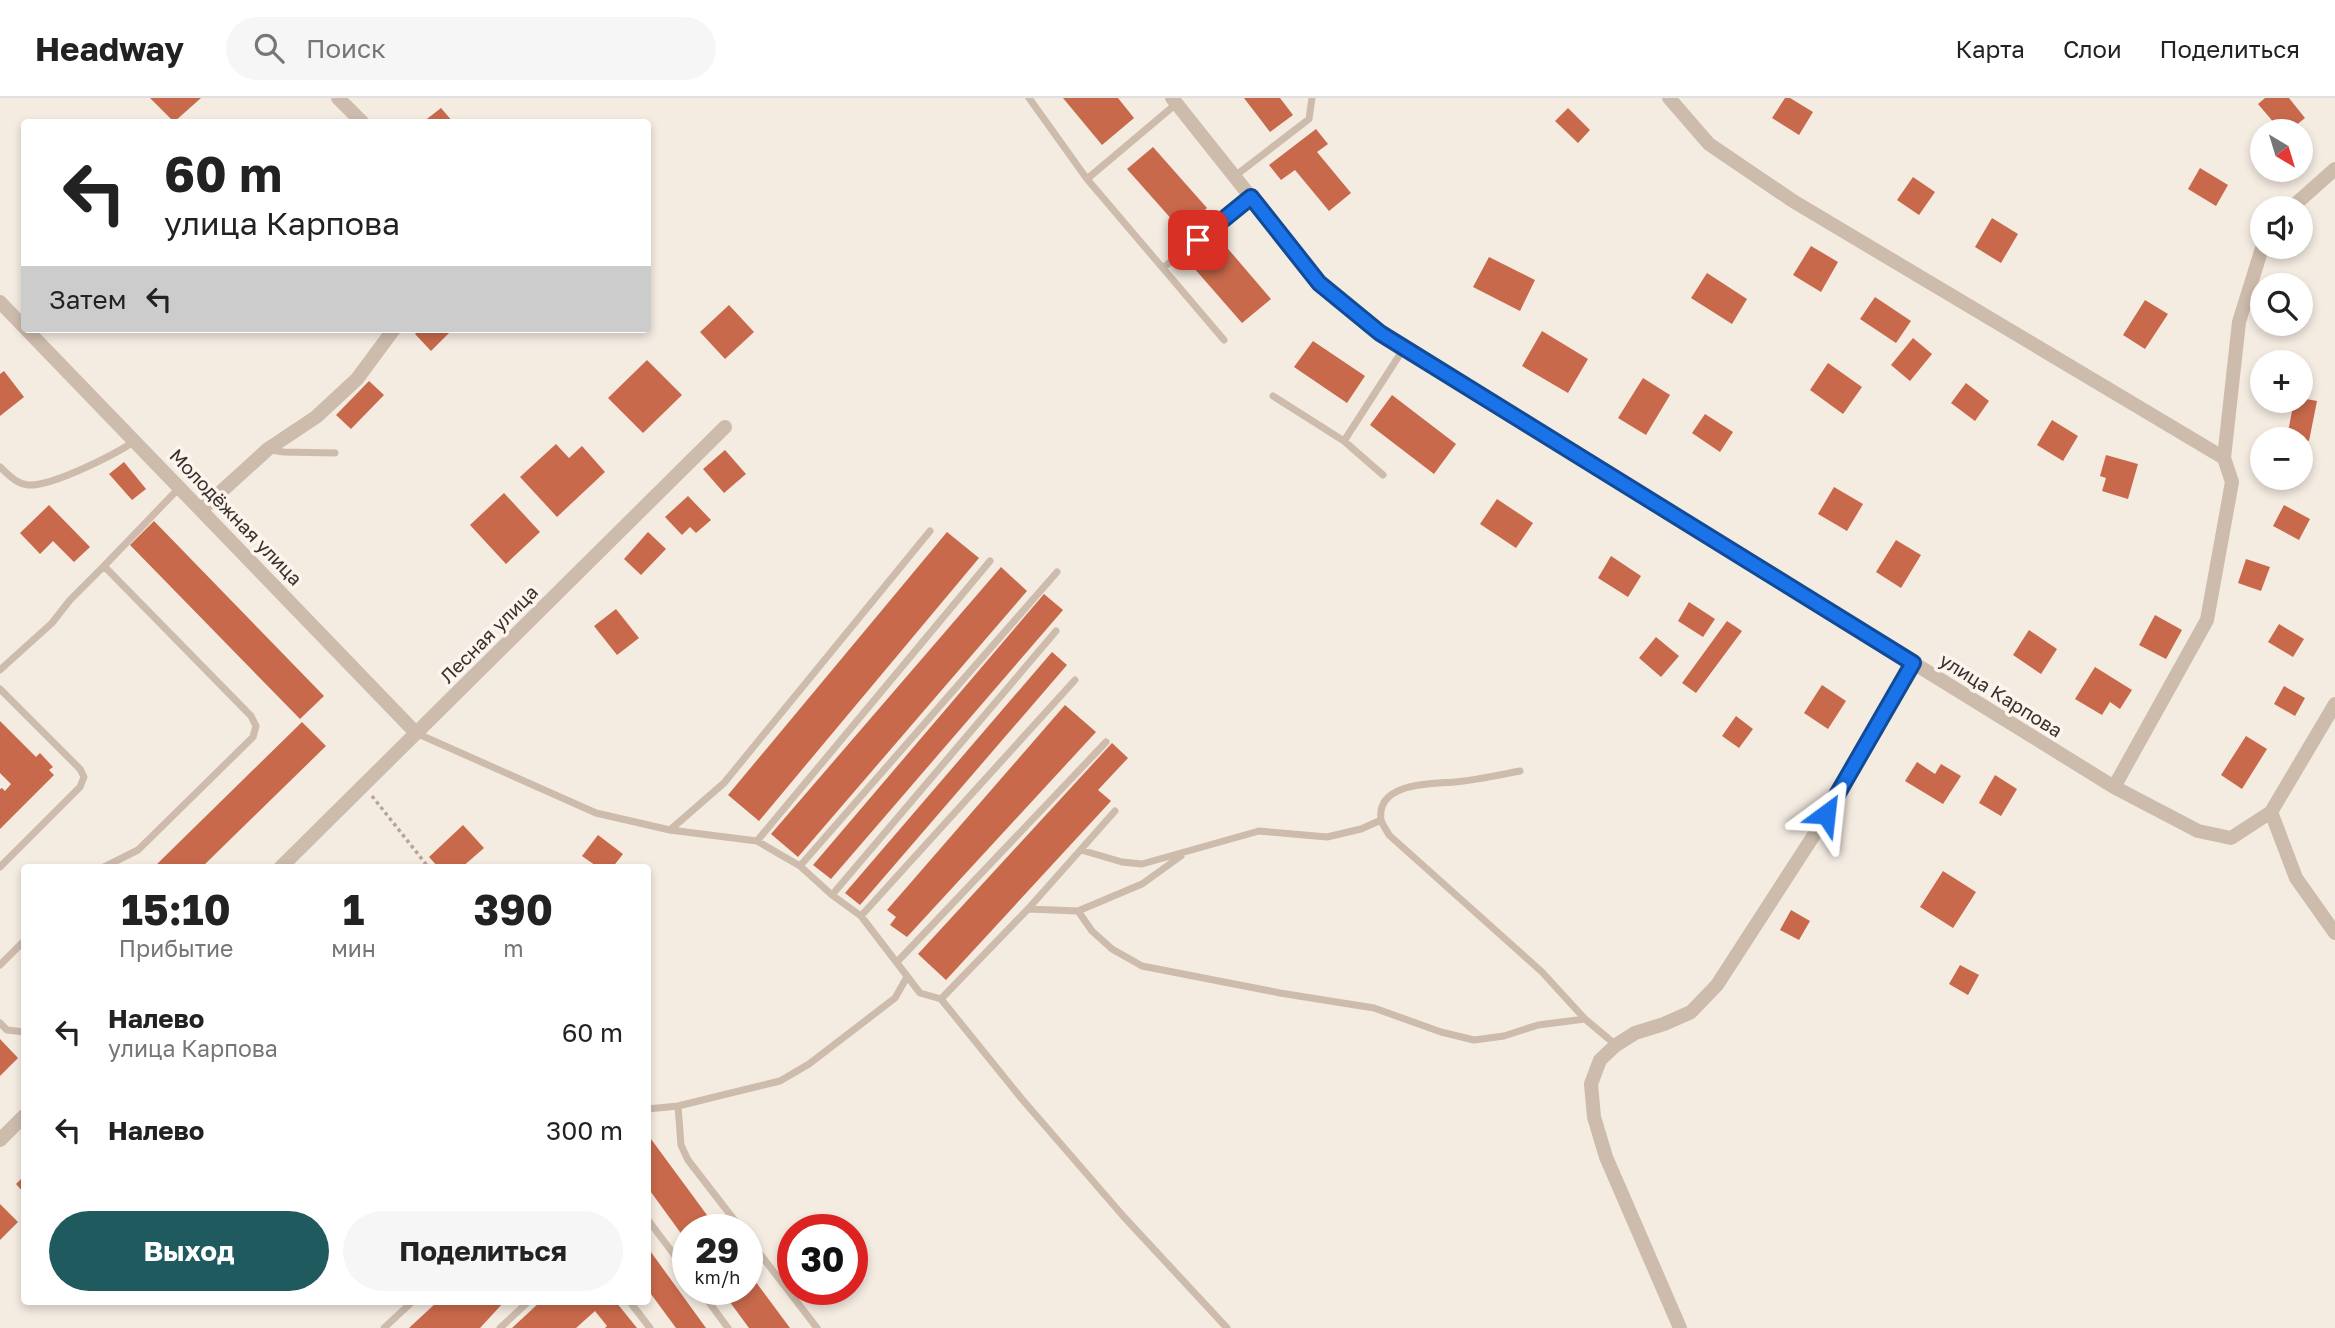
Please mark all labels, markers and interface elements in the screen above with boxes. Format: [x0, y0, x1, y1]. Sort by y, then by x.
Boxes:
search box [226, 17, 716, 80]
text: Headway [35, 29, 184, 68]
icon: search [250, 29, 288, 67]
text: Поиск [306, 33, 386, 64]
text: Карта [1955, 34, 2025, 63]
text: Слои [2063, 34, 2122, 63]
text: Поделиться [2160, 34, 2300, 63]
north arrow [2250, 119, 2314, 182]
map controls [2250, 119, 2313, 490]
text: 60 m [164, 144, 282, 203]
icon: left [49, 147, 140, 238]
button: sound [2250, 196, 2313, 259]
text: улица Карпова [164, 204, 400, 242]
pin [1168, 210, 1228, 270]
icon: arrive [1179, 221, 1217, 259]
button: search [2250, 273, 2313, 336]
icon: left [140, 280, 178, 318]
text: Затем [49, 284, 126, 315]
button: + [2250, 350, 2313, 413]
button: − [2250, 427, 2313, 490]
street label: Молодёжная улица [165, 444, 307, 590]
street label: Лесная улица [435, 580, 542, 687]
street label: улица Карпова [1936, 648, 2067, 741]
position arrow [1789, 777, 1863, 851]
text: 15:10 [121, 884, 231, 934]
text: 1 [343, 884, 364, 934]
text: 390 [474, 884, 553, 934]
text: Прибытие [119, 934, 233, 962]
text: мин [331, 934, 376, 962]
text: m [503, 934, 524, 962]
text: Налево [108, 1003, 204, 1034]
icon: left [49, 1013, 87, 1051]
text: 60 m [562, 1017, 623, 1048]
text: улица Карпова [108, 1034, 278, 1062]
icon: left [49, 1111, 87, 1149]
text: Налево [108, 1115, 204, 1146]
text: 300 m [546, 1115, 623, 1146]
button: Выход [49, 1211, 329, 1291]
button: Поделиться [343, 1211, 623, 1291]
speed limit sign: 30 [777, 1214, 868, 1305]
text: 29 [696, 1229, 739, 1271]
text: km/h [695, 1266, 740, 1288]

